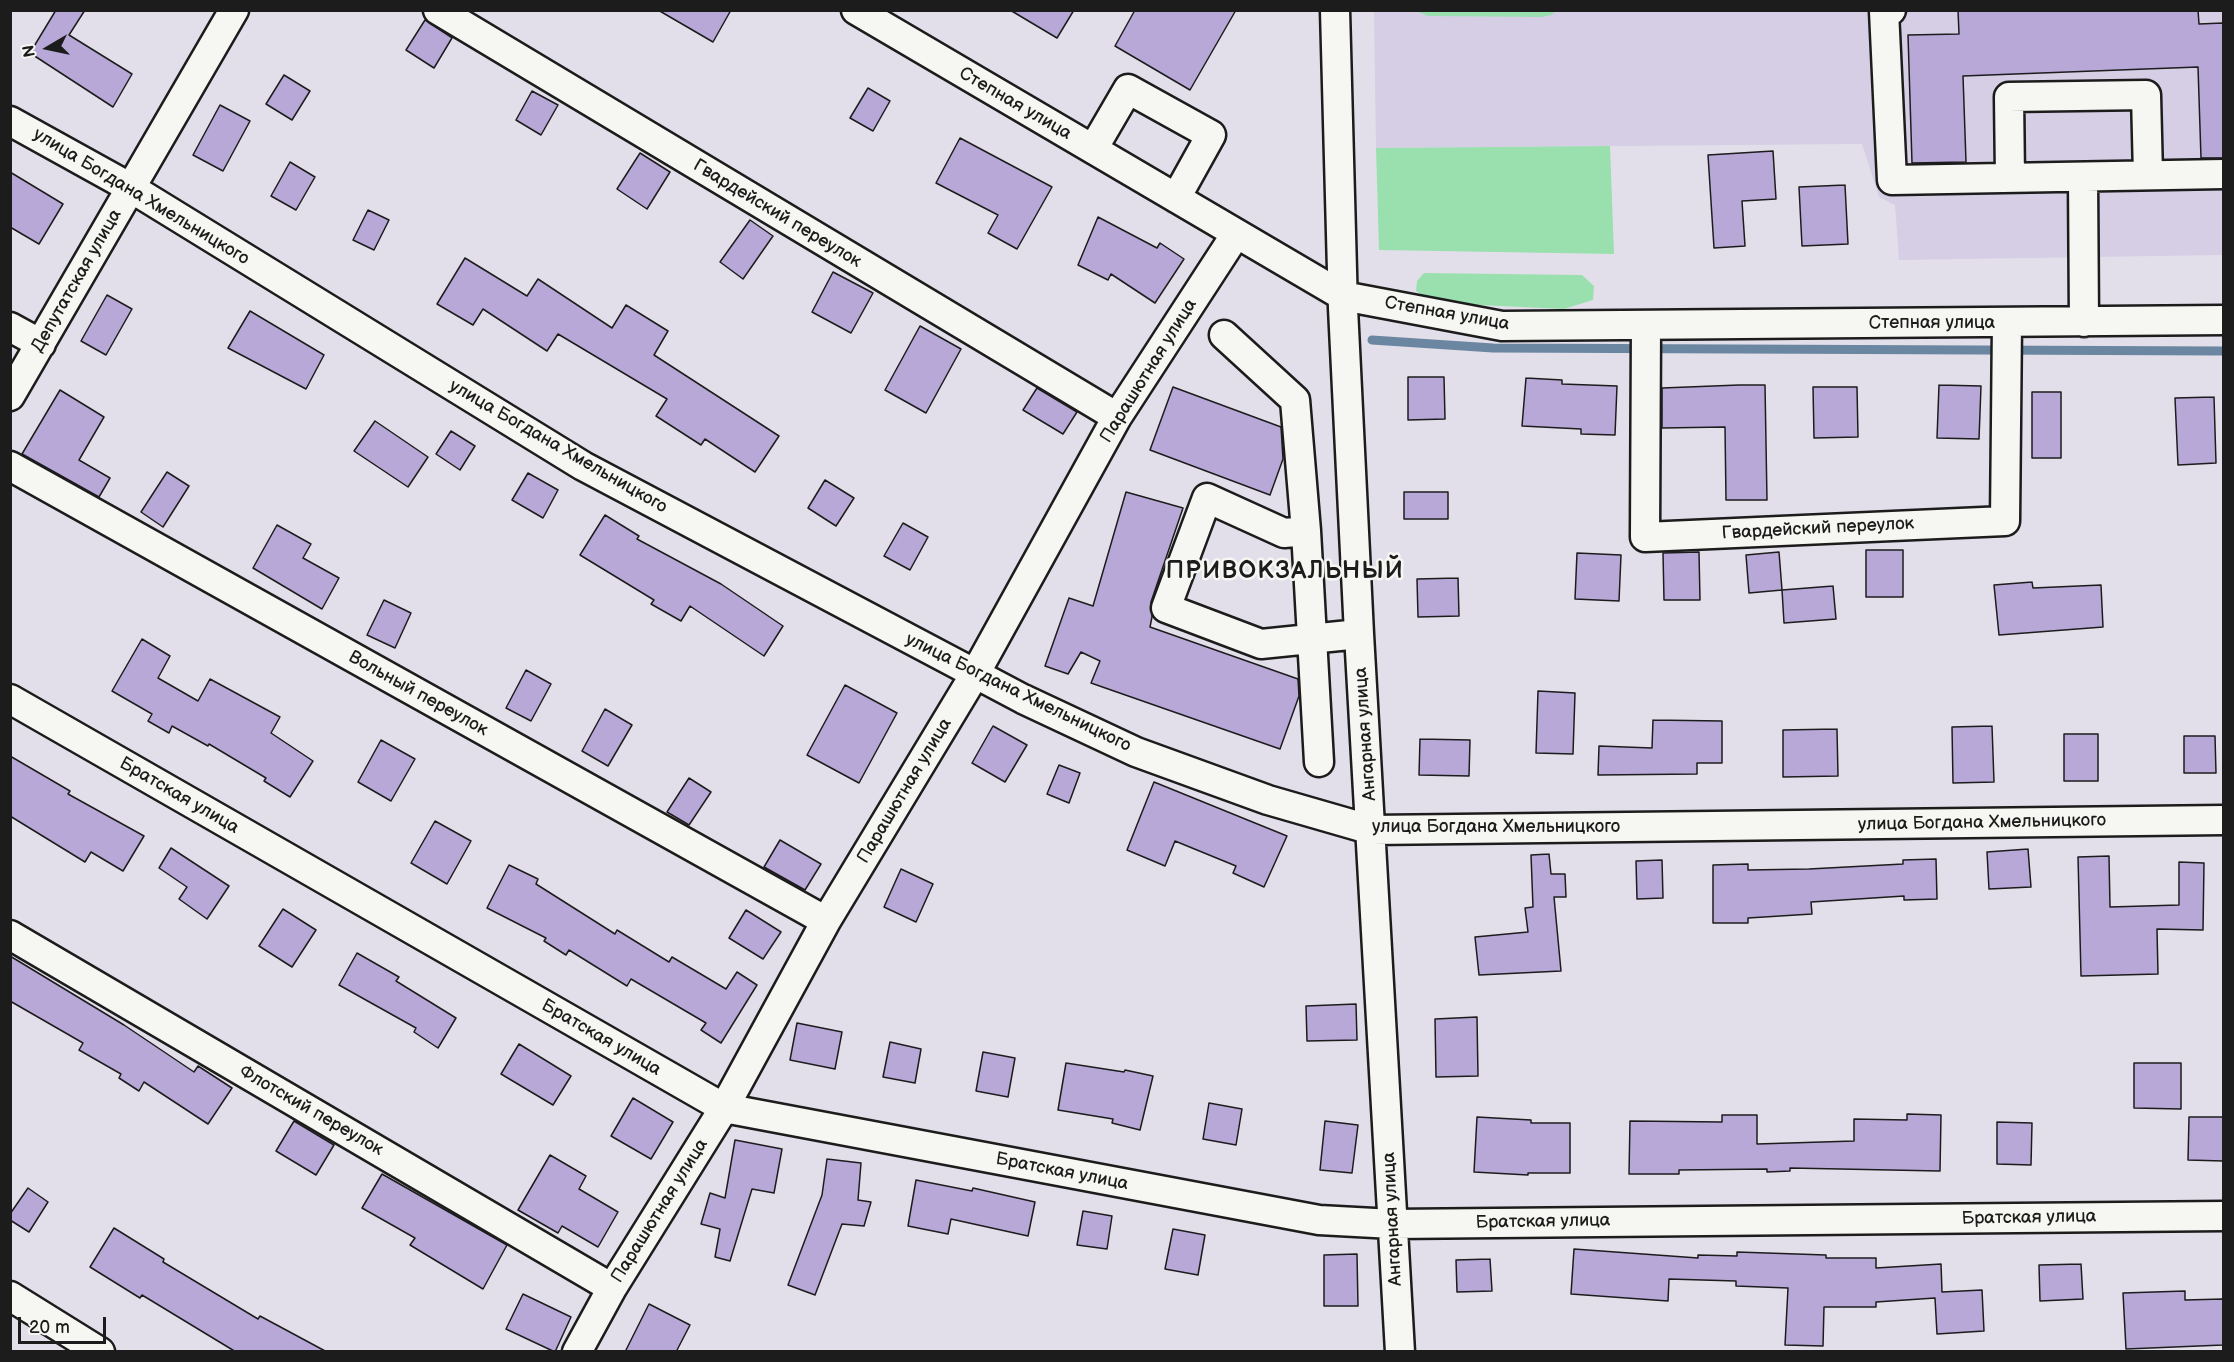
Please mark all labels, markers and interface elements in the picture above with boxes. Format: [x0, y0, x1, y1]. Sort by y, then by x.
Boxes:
north arrow [18, 18, 78, 78]
text: N [19, 43, 40, 58]
street label: Степная улица [955, 63, 1075, 145]
street label: улица Богдана Хмельницкого [29, 124, 253, 270]
street label: Гвардейский переулок [689, 155, 865, 273]
street label: Депутатская улица [27, 206, 127, 356]
street label: Степная улица [1383, 292, 1511, 336]
street label: Парашютная улица [1096, 295, 1202, 447]
street label: Степная улица [1869, 312, 1995, 334]
street label: улица Богдана Хмельницкого [445, 376, 671, 518]
street label: Гвардейский переулок [1721, 513, 1915, 545]
district label: ПРИВОКЗАЛЬНЫЙ [1166, 558, 1404, 586]
street label: улица Богдана Хмельницкого [902, 629, 1134, 757]
street label: Вольный переулок [344, 647, 492, 741]
street label: Ангарная улица [1351, 666, 1381, 802]
street label: Парашютная улица [853, 714, 957, 868]
street label: Братская улица [115, 753, 243, 839]
street label: улица Богдана Хмельницкого [1858, 810, 2106, 836]
street label: улица Богдана Хмельницкого [1372, 816, 1620, 838]
street label: Братская улица [537, 995, 665, 1081]
street label: Флотский переулок [235, 1061, 387, 1161]
street label: Парашютная улица [607, 1135, 713, 1287]
street label: Братская улица [994, 1149, 1130, 1195]
street label: Ангарная улица [1379, 1152, 1407, 1286]
street label: Братская улица [1961, 1206, 2097, 1230]
street label: Братская улица [1475, 1210, 1611, 1234]
scale bar [21, 1305, 110, 1343]
text: 20 m [29, 1317, 70, 1338]

